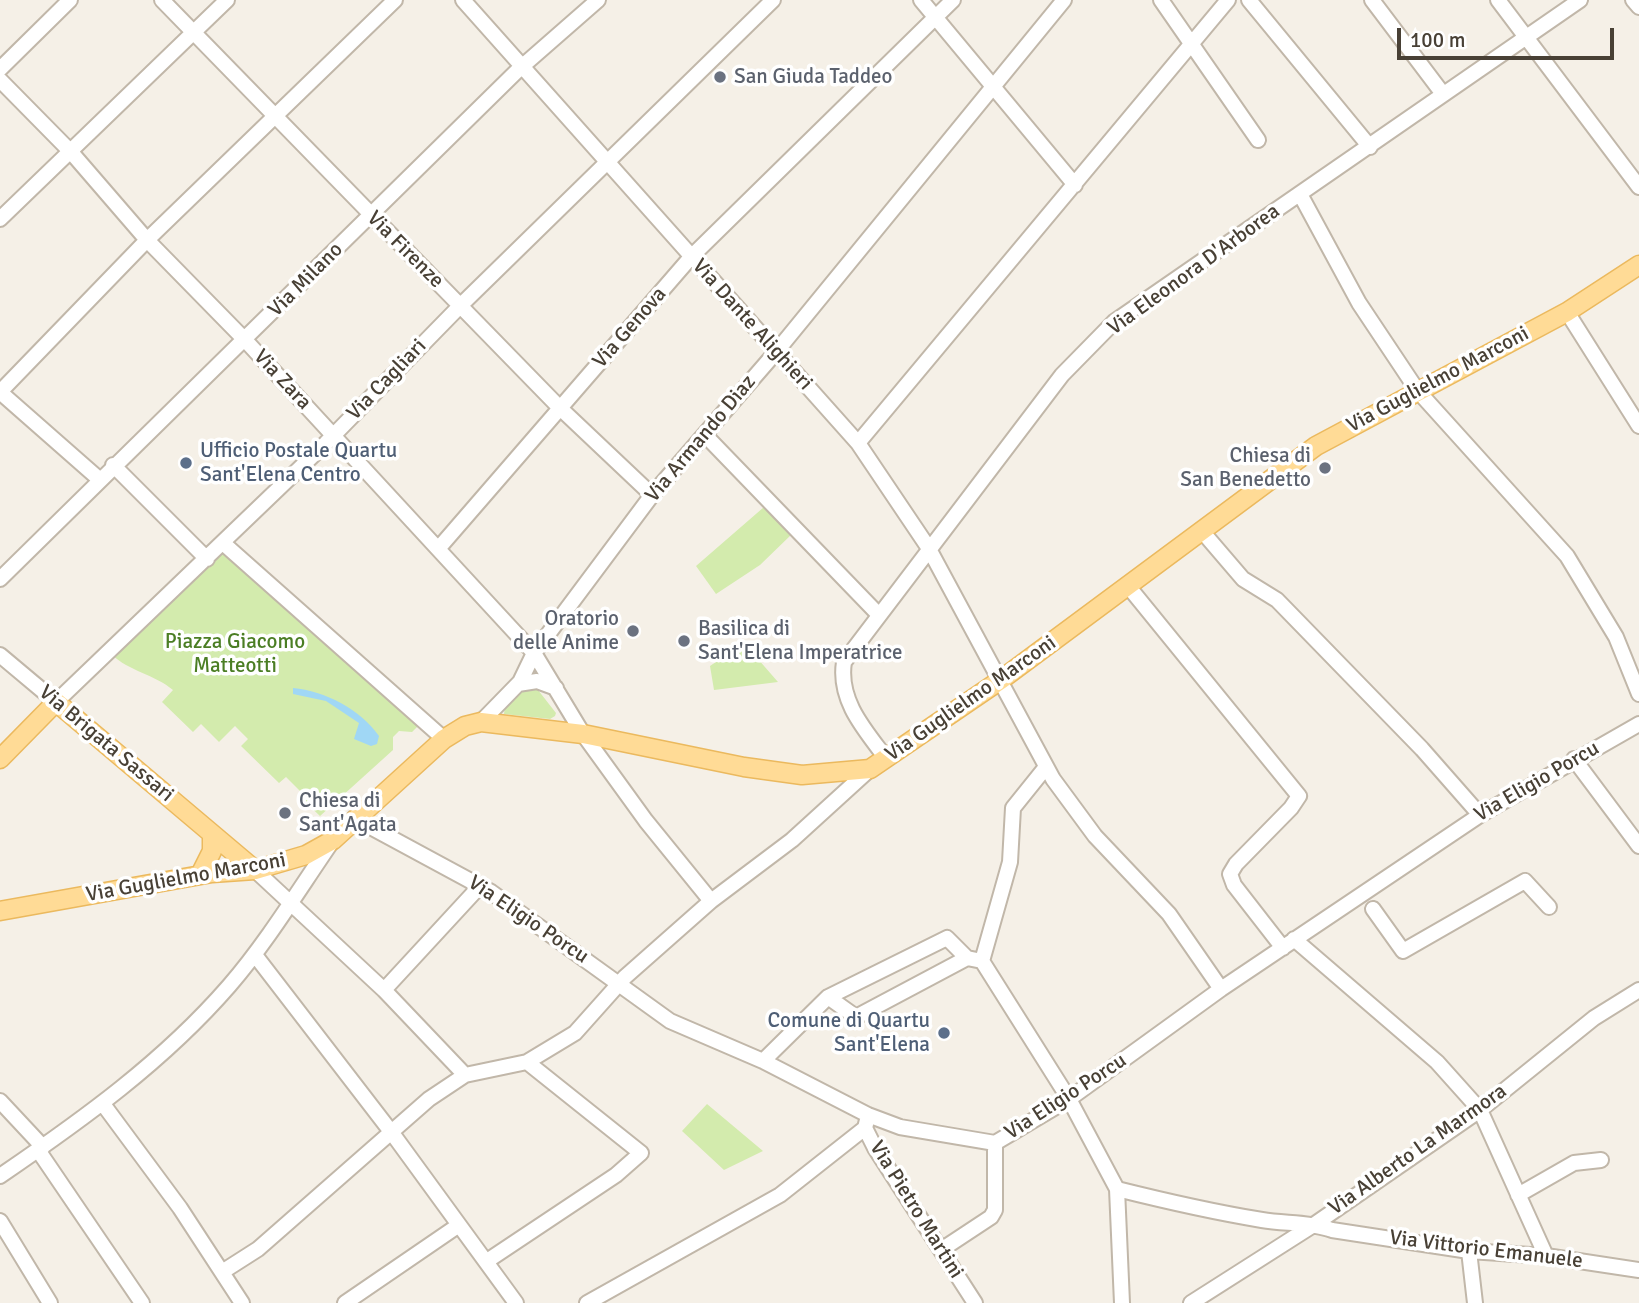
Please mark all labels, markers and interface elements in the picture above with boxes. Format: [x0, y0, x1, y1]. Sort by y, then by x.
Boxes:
scale bar [1401, 14, 1618, 58]
text: 100 m [1410, 27, 1465, 53]
place label: San Giuda Taddeo [734, 64, 893, 90]
marker: San Giuda Taddeo [712, 69, 728, 85]
street label: Via Eleonora D'Arborea [1103, 199, 1285, 341]
street label: Via Firenze [361, 206, 449, 294]
street label: Via Milano [264, 238, 348, 322]
street label: Via Dante Alighieri [687, 254, 817, 396]
street label: Via Genova [588, 282, 672, 374]
street label: Via Guglielmo Marconi [1343, 321, 1533, 439]
street label: Via Cagliari [342, 334, 432, 426]
street label: Via Zara [248, 345, 316, 415]
street label: Via Armando Diaz [640, 370, 762, 508]
place label: Ufficio Postale Quartu Sant'Elena Centro [200, 438, 397, 488]
place label: Chiesa di San Benedetto [1180, 443, 1311, 493]
marker: Ufficio Postale Quartu Sant'Elena Centro [178, 455, 194, 471]
marker: Chiesa di San Benedetto [1317, 460, 1333, 476]
place label: Oratorio delle Anime [513, 606, 619, 656]
place label: Basilica di Sant'Elena Imperatrice [698, 616, 902, 666]
marker: Oratorio delle Anime [625, 623, 641, 639]
park label: Piazza Giacomo Matteotti [165, 629, 305, 679]
street label: Via Guglielmo Marconi [881, 631, 1061, 767]
marker: Basilica di Sant'Elena Imperatrice [676, 633, 692, 649]
street label: Via Brigata Sassari [33, 680, 179, 808]
street label: Via Eligio Porcu [1470, 736, 1604, 828]
place label: Chiesa di Sant'Agata [299, 788, 397, 838]
marker: Chiesa di Sant'Agata [277, 805, 293, 821]
street label: Via Guglielmo Marconi [84, 848, 288, 908]
street label: Via Eligio Porcu [463, 870, 593, 970]
place label: Comune di Quartu Sant'Elena [768, 1008, 930, 1058]
marker: Comune di Quartu Sant'Elena [936, 1025, 952, 1041]
street label: Via Eligio Porcu [1000, 1048, 1132, 1146]
street label: Via Alberto La Marmora [1324, 1079, 1512, 1221]
street label: Via Pietro Martini [864, 1137, 968, 1283]
street label: Via Vittorio Emanuele [1388, 1226, 1584, 1274]

